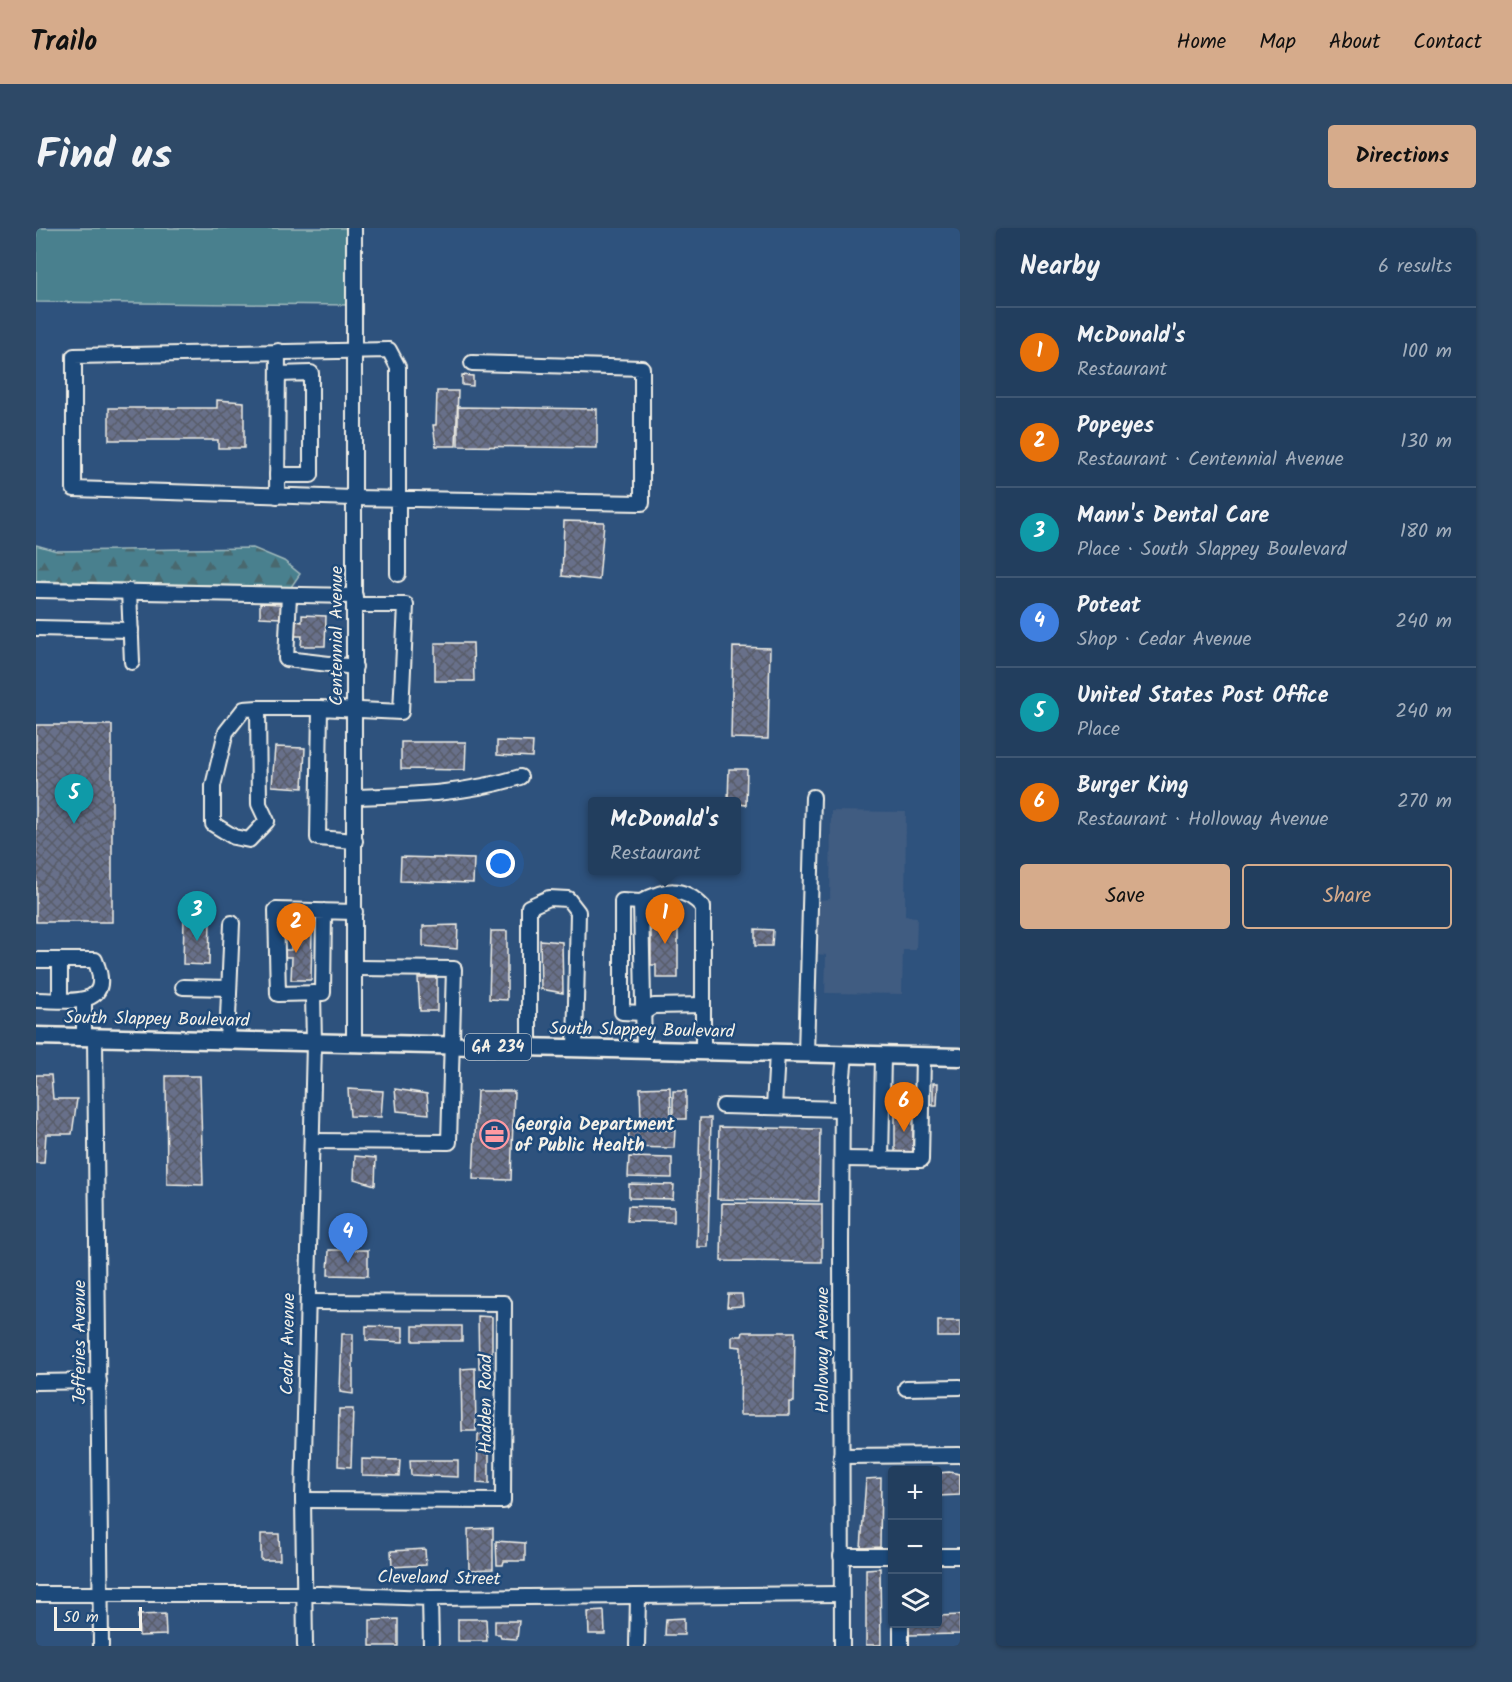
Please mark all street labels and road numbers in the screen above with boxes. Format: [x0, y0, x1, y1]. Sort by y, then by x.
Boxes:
street label: Centennial Avenue [323, 566, 352, 706]
street label: South Slappey Boulevard [64, 1004, 251, 1036]
street label: South Slappey Boulevard [549, 1015, 736, 1047]
road number: GA 234 [465, 1034, 531, 1060]
street label: Jefferies Avenue [66, 1280, 95, 1404]
street label: Holloway Avenue [809, 1287, 838, 1413]
street label: Cedar Avenue [274, 1293, 304, 1395]
street label: Hadden Road [472, 1353, 501, 1454]
street label: Cleveland Street [377, 1563, 502, 1595]

